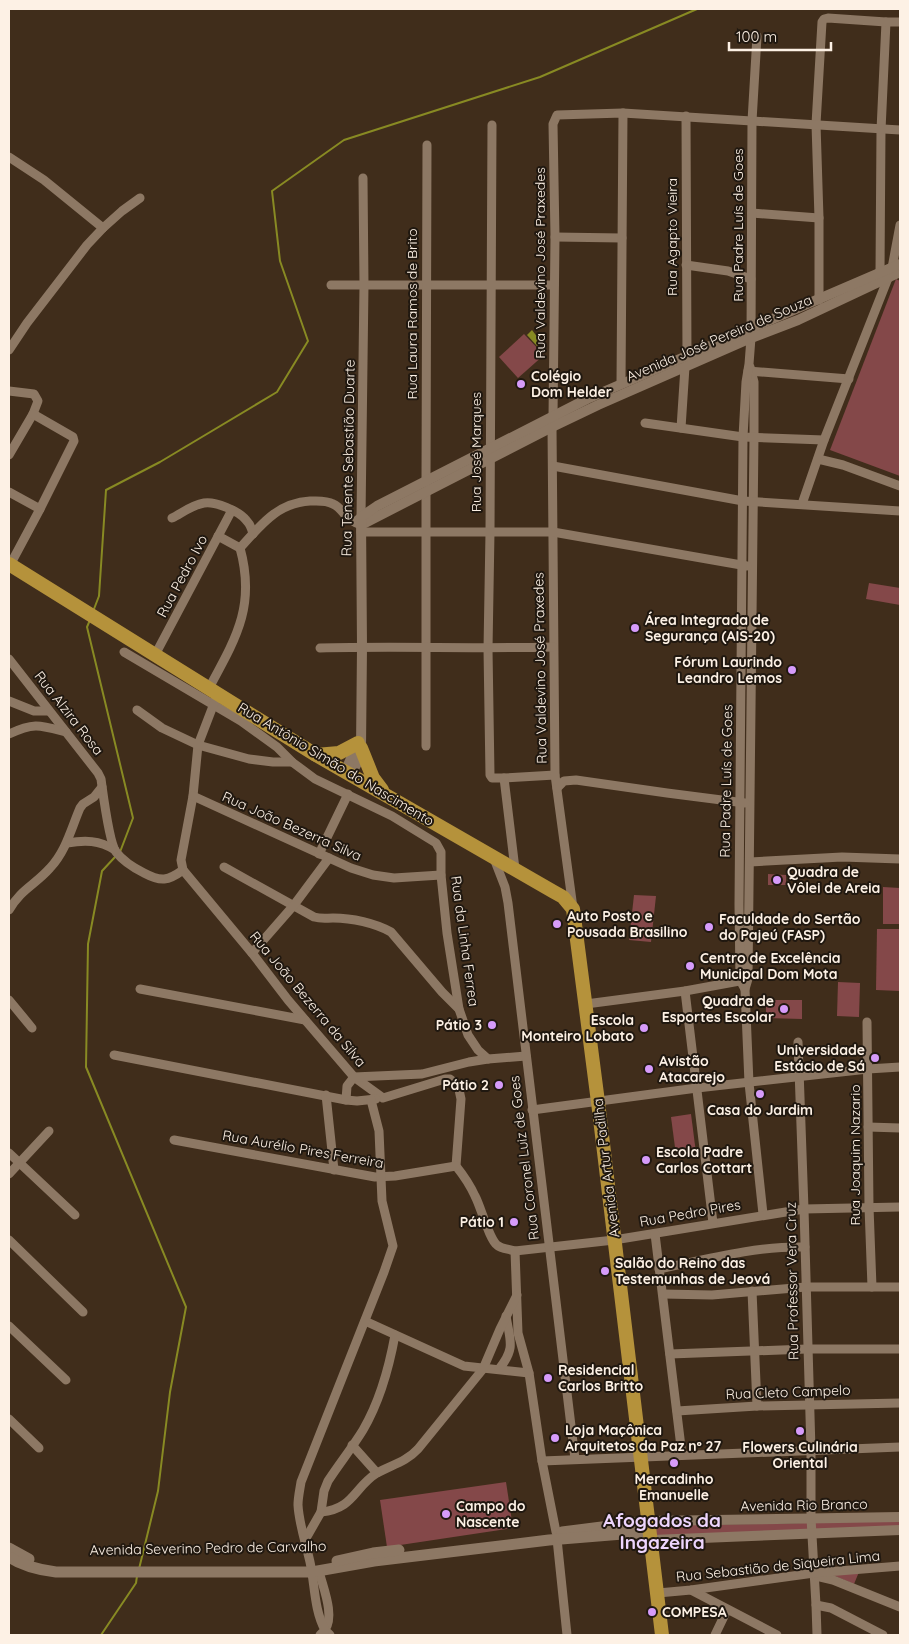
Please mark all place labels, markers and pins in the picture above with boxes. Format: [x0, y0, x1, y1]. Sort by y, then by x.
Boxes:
place label: Colégio Dom Helder [531, 367, 612, 401]
marker: Colégio Dom Helder [515, 378, 527, 390]
place label: Área Integrada de Segurança (AIS-20) [645, 611, 775, 645]
marker: Área Integrada de Segurança (AIS-20) [629, 622, 641, 634]
place label: Fórum Laurindo Leandro Lemos [674, 653, 782, 687]
marker: Fórum Laurindo Leandro Lemos [786, 664, 798, 676]
place label: Quadra de Vôlei de Areia [787, 863, 880, 897]
marker: Quadra de Vôlei de Areia [771, 874, 783, 886]
place label: Auto Posto e Pousada Brasilino [567, 907, 688, 941]
place label: Faculdade do Sertão do Pajeú (FASP) [719, 910, 861, 944]
marker: Auto Posto e Pousada Brasilino [551, 918, 563, 930]
marker: Faculdade do Sertão do Pajeú (FASP) [703, 921, 715, 933]
place label: Centro de Excelência Municipal Dom Mota [700, 949, 841, 983]
marker: Centro de Excelência Municipal Dom Mota [684, 960, 696, 972]
place label: Quadra de Esportes Escolar [662, 992, 774, 1026]
marker: Quadra de Esportes Escolar [778, 1003, 790, 1015]
place label: Escola Monteiro Lobato [521, 1011, 634, 1045]
place label: Pátio 3 [436, 1016, 482, 1034]
marker: Pátio 3 [486, 1019, 498, 1031]
marker: Escola Monteiro Lobato [638, 1022, 650, 1034]
place label: Universidade Estácio de Sá [774, 1041, 865, 1075]
place label: Avistão Atacarejo [659, 1052, 725, 1086]
marker: Universidade Estácio de Sá [869, 1052, 881, 1064]
marker: Avistão Atacarejo [643, 1063, 655, 1075]
place label: Pátio 2 [442, 1076, 489, 1094]
marker: Pátio 2 [493, 1079, 505, 1091]
marker: Casa do Jardim [754, 1088, 766, 1100]
place label: Casa do Jardim [707, 1101, 813, 1119]
place label: Escola Padre Carlos Cottart [656, 1143, 753, 1177]
marker: Escola Padre Carlos Cottart [640, 1154, 652, 1166]
place label: Pátio 1 [460, 1213, 504, 1231]
marker: Pátio 1 [508, 1216, 520, 1228]
place label: Salão do Reino das Testemunhas de Jeová [615, 1254, 770, 1288]
marker: Salão do Reino das Testemunhas de Jeová [599, 1265, 611, 1277]
place label: Residencial Carlos Britto [558, 1361, 644, 1395]
marker: Residencial Carlos Britto [542, 1372, 554, 1384]
place label: Loja Maçônica Arquitetos da Paz nº 27 [565, 1421, 721, 1455]
marker: Flowers Culinária Oriental [794, 1425, 806, 1437]
marker: Loja Maçônica Arquitetos da Paz nº 27 [549, 1432, 561, 1444]
place label: Flowers Culinária Oriental [742, 1438, 858, 1472]
marker: Mercadinho Emanuelle [668, 1457, 680, 1469]
place label: Mercadinho Emanuelle [635, 1470, 714, 1504]
place label: Campo do Nascente [456, 1497, 526, 1531]
marker: Campo do Nascente [440, 1508, 452, 1520]
place label: COMPESA [662, 1603, 727, 1621]
marker: COMPESA [646, 1606, 658, 1618]

